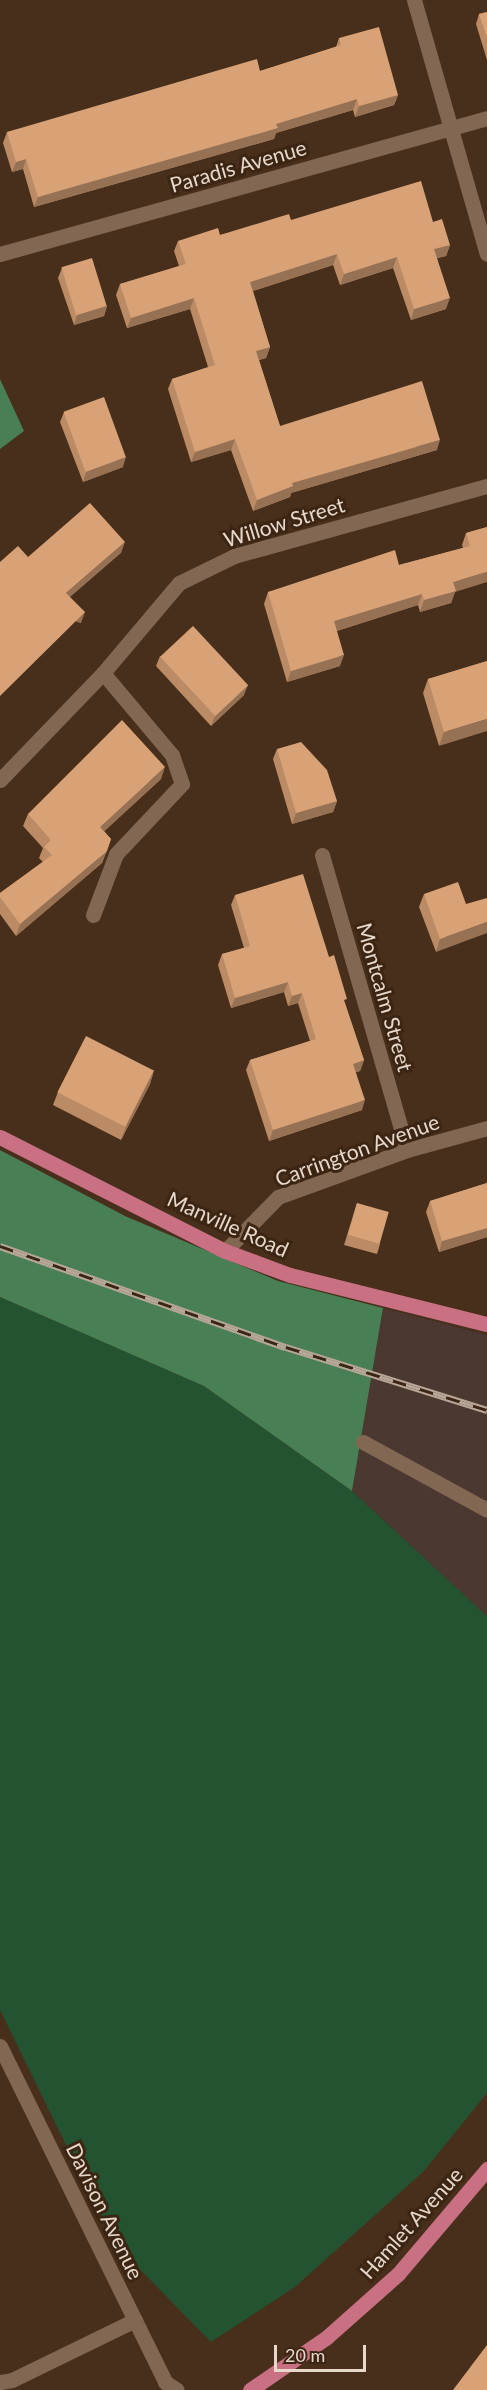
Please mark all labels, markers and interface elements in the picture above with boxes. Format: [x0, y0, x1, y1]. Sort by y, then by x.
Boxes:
street label: Paradis Avenue [167, 134, 309, 198]
street label: Willow Street [220, 492, 348, 552]
street label: Montcalm Street [352, 920, 418, 1074]
street label: Carrington Avenue [271, 1109, 443, 1191]
street label: Manville Road [164, 1186, 292, 1262]
street label: Davison Avenue [61, 2138, 149, 2284]
street label: Hamlet Avenue [354, 2162, 468, 2284]
scale bar [277, 2333, 368, 2371]
text: 20 m [285, 2344, 325, 2366]

